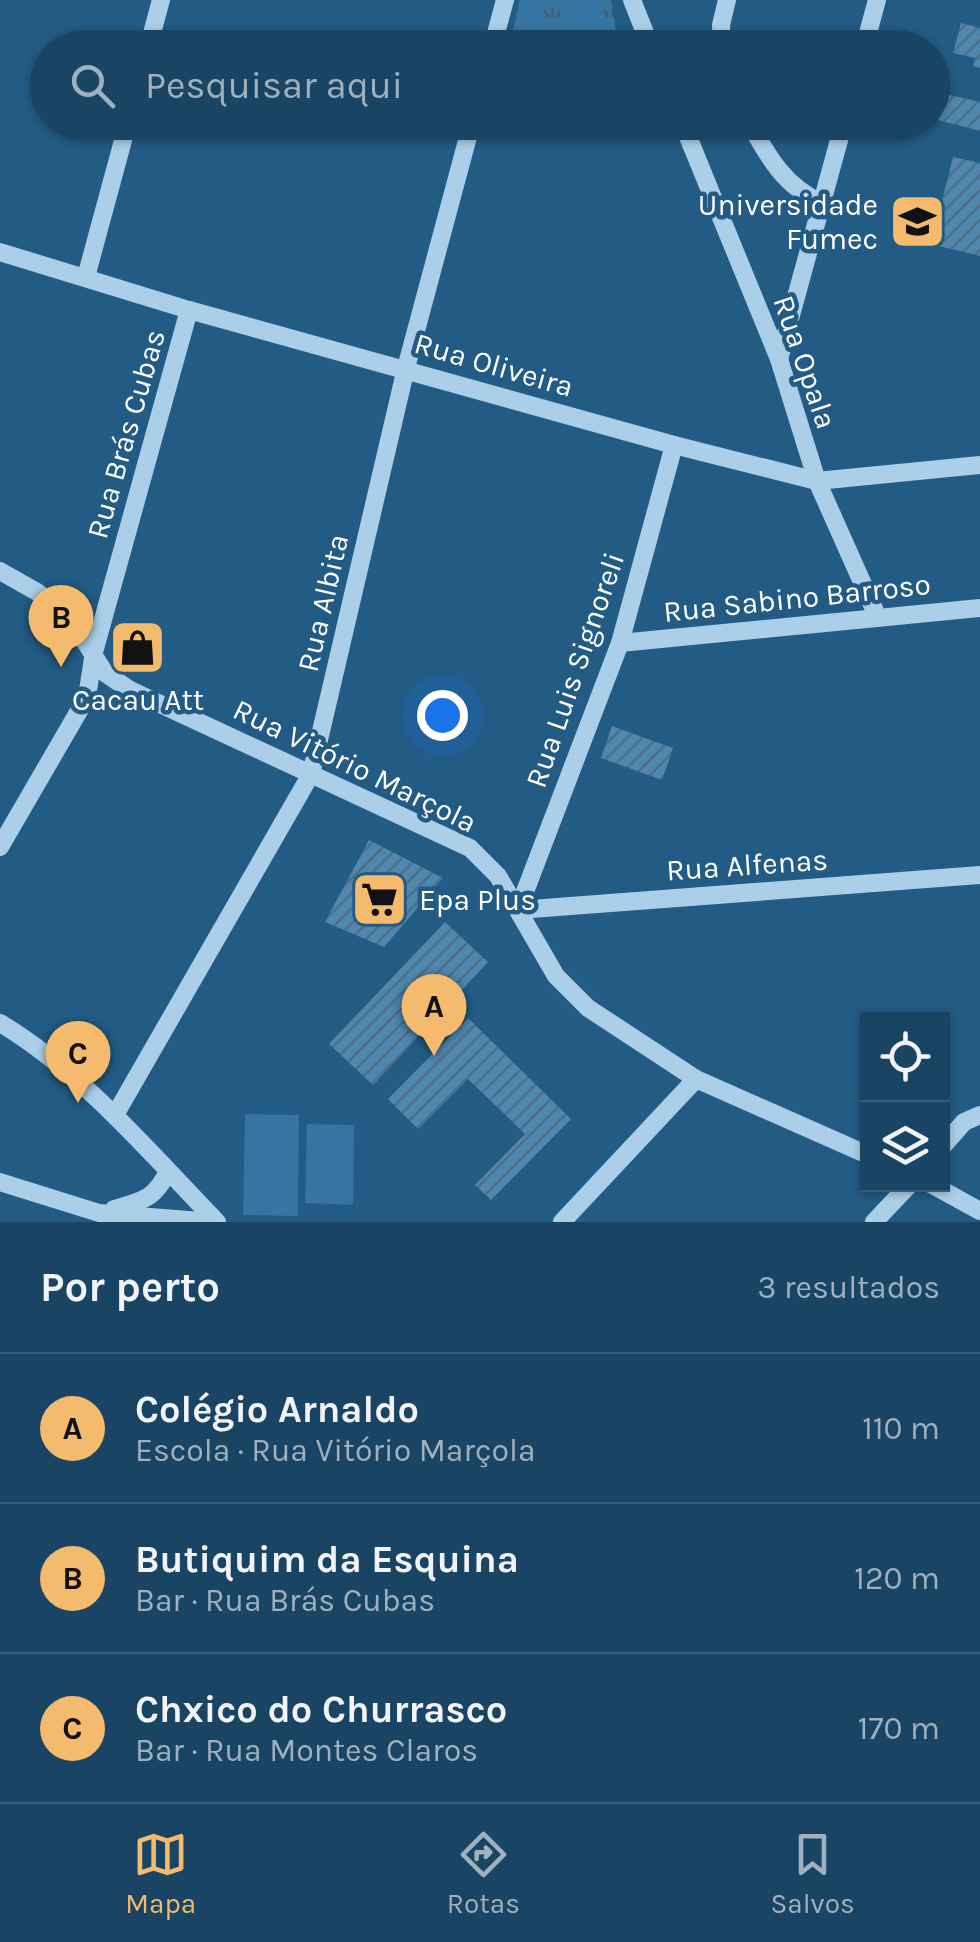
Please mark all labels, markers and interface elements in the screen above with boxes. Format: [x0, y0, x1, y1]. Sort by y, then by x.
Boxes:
search box [30, 30, 950, 140]
icon: search [65, 58, 120, 113]
text: Pesquisar aqui [145, 63, 403, 108]
place label: Universidade Fumec [698, 187, 878, 257]
school or university icon: Universidade Fumec [887, 192, 947, 252]
street label: Rua Opala [765, 291, 845, 433]
street label: Rua Brás Cubas [79, 325, 173, 543]
street label: Rua Oliveira [410, 325, 578, 405]
street label: Rua Albita [290, 531, 356, 675]
street label: Rua Luis Signoreli [518, 548, 632, 792]
street label: Rua Sabino Barroso [662, 566, 932, 630]
pin: B [28, 584, 94, 667]
shop icon: Cacau Att [108, 617, 168, 677]
place label: Cacau Att [72, 682, 204, 718]
your location [417, 690, 468, 741]
street label: Rua Vitório Marçola [227, 691, 483, 841]
street label: Rua Alfenas [665, 841, 829, 889]
supermarket icon: Epa Plus [350, 870, 410, 930]
place label: Epa Plus [419, 882, 536, 918]
pin: A [402, 974, 466, 1056]
map controls [860, 1012, 950, 1192]
button: locate [860, 1012, 950, 1102]
pin: C [46, 1020, 110, 1103]
button: layers [860, 1102, 950, 1192]
text: Por perto [40, 1262, 220, 1312]
text: 3 resultados [757, 1269, 940, 1306]
text: Colégio Arnaldo [135, 1387, 419, 1432]
text: A [62, 1410, 83, 1447]
text: 110 m [862, 1410, 940, 1447]
text: Escola · Rua Vitório Marçola [135, 1432, 536, 1469]
text: Butiquim da Esquina [135, 1537, 519, 1582]
text: B [62, 1560, 83, 1597]
text: 120 m [854, 1560, 940, 1597]
text: Bar · Rua Brás Cubas [135, 1582, 435, 1619]
text: Chxico do Churrasco [135, 1687, 507, 1732]
text: C [62, 1710, 83, 1747]
text: 170 m [858, 1710, 940, 1747]
text: Bar · Rua Montes Claros [135, 1732, 478, 1769]
tab: Mapa [125, 1827, 196, 1920]
tab: Rotas [447, 1827, 520, 1920]
tab: Salvos [770, 1827, 855, 1920]

